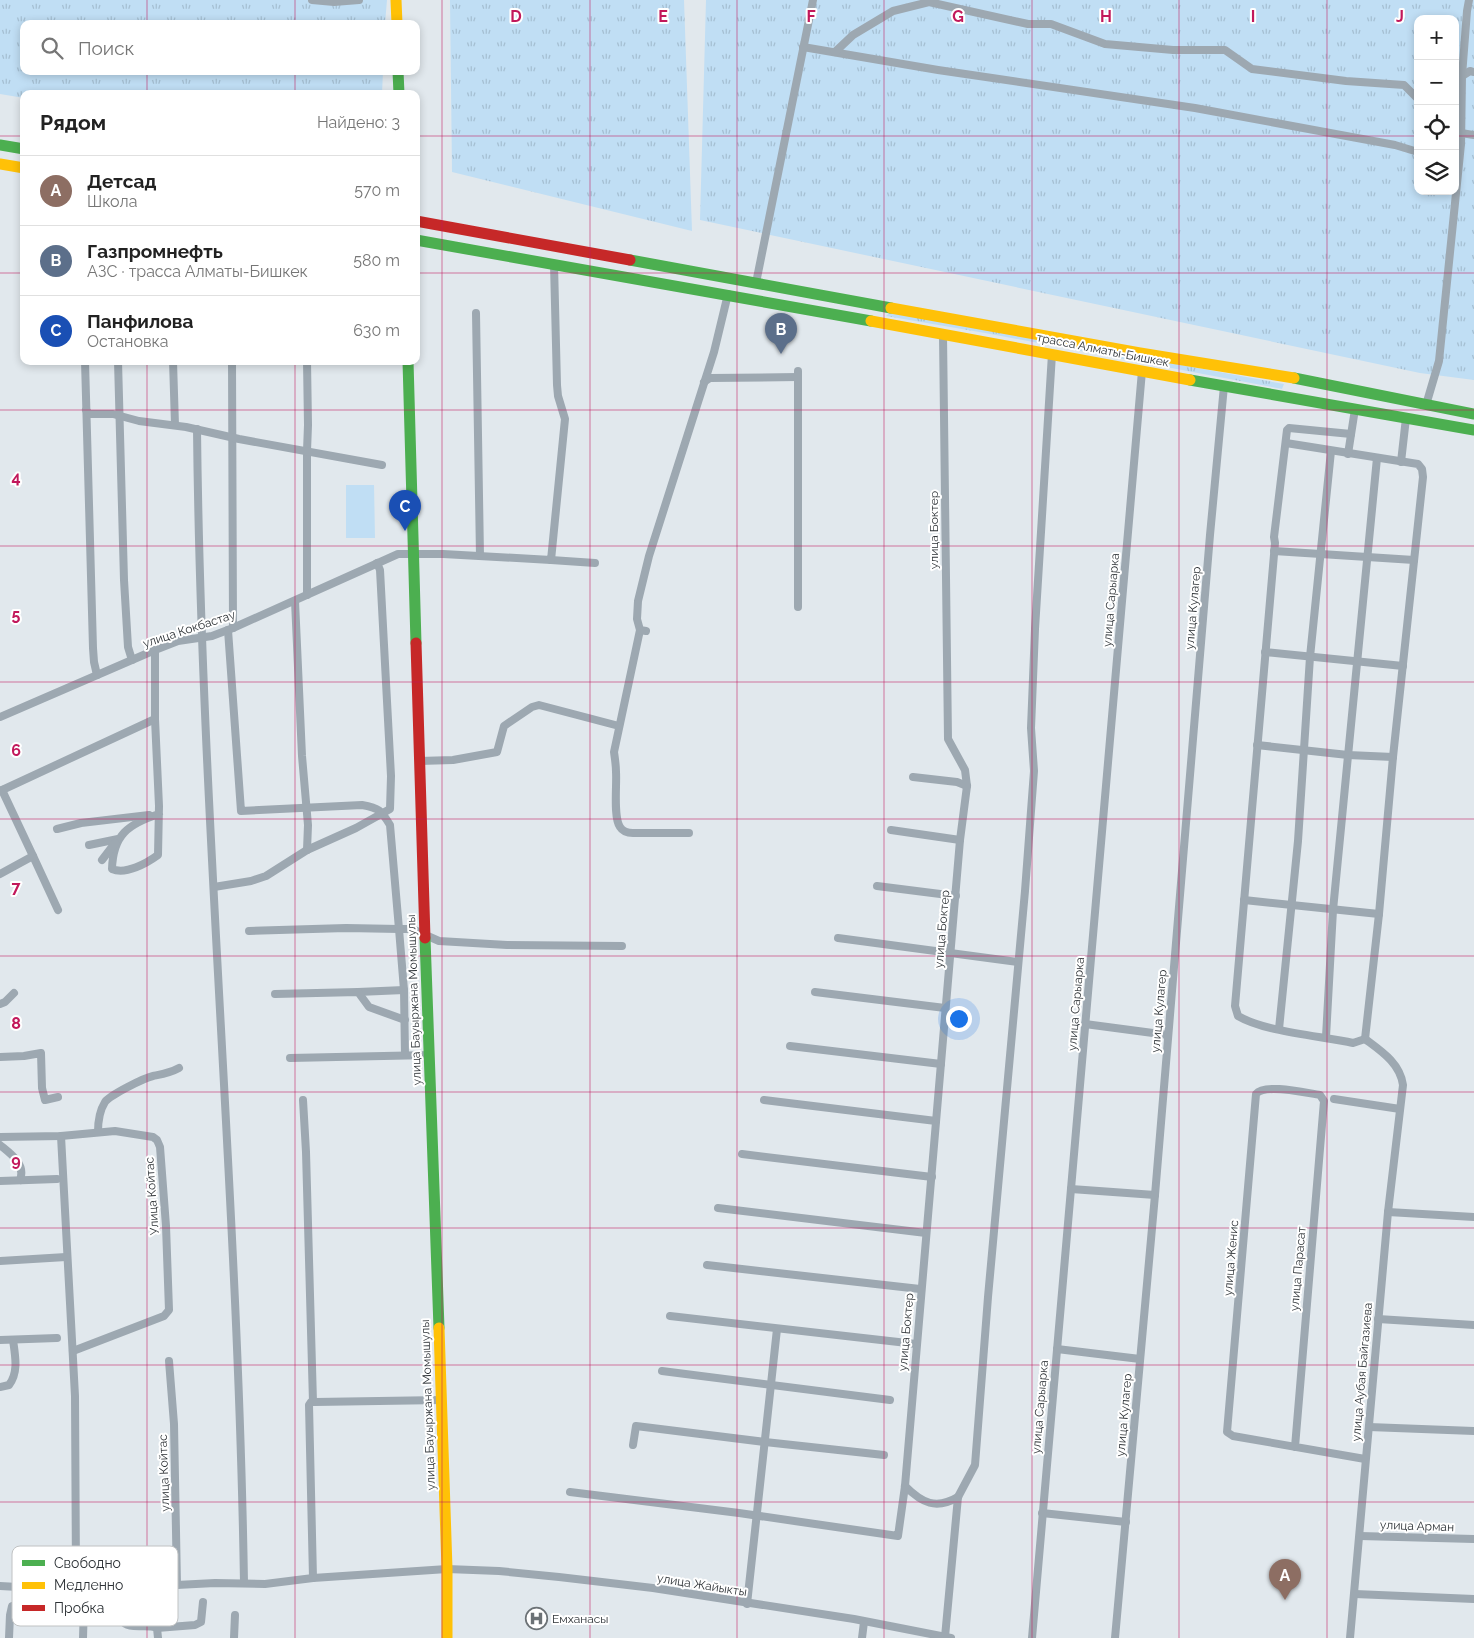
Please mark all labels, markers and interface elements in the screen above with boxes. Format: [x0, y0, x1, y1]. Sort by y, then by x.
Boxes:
text: D [510, 7, 522, 26]
text: E [658, 7, 668, 26]
text: F [806, 7, 816, 26]
text: G [952, 7, 964, 26]
text: H [1100, 7, 1112, 26]
text: I [1251, 7, 1255, 26]
text: J [1396, 7, 1404, 26]
map controls [1414, 15, 1459, 195]
button: + [1414, 15, 1459, 60]
search box [20, 20, 420, 75]
icon: search [38, 34, 66, 62]
text: Поиск [78, 37, 134, 59]
button: − [1414, 60, 1459, 105]
button: locate [1414, 105, 1459, 150]
text: Рядом [40, 110, 106, 135]
text: Найдено: 3 [317, 113, 400, 132]
button: layers [1414, 150, 1459, 195]
text: Детсад [87, 170, 156, 192]
text: A [51, 181, 61, 200]
text: 570 m [354, 181, 400, 200]
text: Школа [87, 192, 137, 211]
text: Газпромнефть [87, 240, 223, 262]
text: B [51, 251, 61, 270]
text: 580 m [353, 251, 400, 270]
text: АЗС · трасса Алматы-Бишкек [87, 262, 308, 281]
text: Панфилова [87, 310, 193, 332]
pin: B [765, 313, 797, 354]
text: C [51, 321, 61, 340]
text: 630 m [353, 321, 400, 340]
street label: трасса Алматы-Бишкек [1036, 330, 1170, 370]
text: Остановка [87, 332, 169, 351]
text: 4 [11, 468, 21, 487]
pin: C [389, 490, 421, 531]
street label: улица Боктер [927, 491, 941, 569]
street label: улица Сарыарка [1100, 553, 1122, 647]
street label: улица Кулагер [1182, 566, 1204, 650]
text: 5 [12, 605, 21, 624]
street label: улица Кокбастау [141, 607, 237, 651]
text: 6 [11, 741, 21, 760]
text: 7 [12, 878, 21, 897]
street label: улица Боктер [932, 889, 952, 969]
street label: улица Бауыржана Момышулы [404, 914, 424, 1086]
street label: улица Сарыарка [1065, 957, 1087, 1051]
street label: улица Кулагер [1148, 969, 1170, 1053]
your location [946, 1006, 972, 1032]
text: 8 [11, 1014, 21, 1033]
text: 9 [11, 1151, 21, 1170]
street label: Улица Койтас [142, 1156, 162, 1236]
street label: улица Женис [1221, 1219, 1241, 1297]
street label: улица Парасат [1287, 1226, 1309, 1312]
street label: улица Боктер [896, 1292, 916, 1372]
street label: улица Аубая Байгазиева [1349, 1302, 1375, 1442]
street label: улица Бауыржана Момышулы [418, 1319, 438, 1491]
street label: улица Сарыарка [1029, 1360, 1051, 1454]
street label: улица Кулагер [1113, 1373, 1135, 1457]
street label: улица Койтас [156, 1434, 172, 1512]
street label: улица Арман [1380, 1518, 1454, 1534]
legend [12, 1546, 178, 1626]
text: Свободно [54, 1555, 121, 1571]
pin: A [1269, 1559, 1301, 1600]
street label: улица Жайыкты [656, 1571, 748, 1599]
text: Медленно [54, 1577, 123, 1593]
text: Пробка [54, 1600, 104, 1616]
hospital icon: Емханасы [524, 1607, 548, 1631]
place label: Емханасы [552, 1612, 608, 1626]

